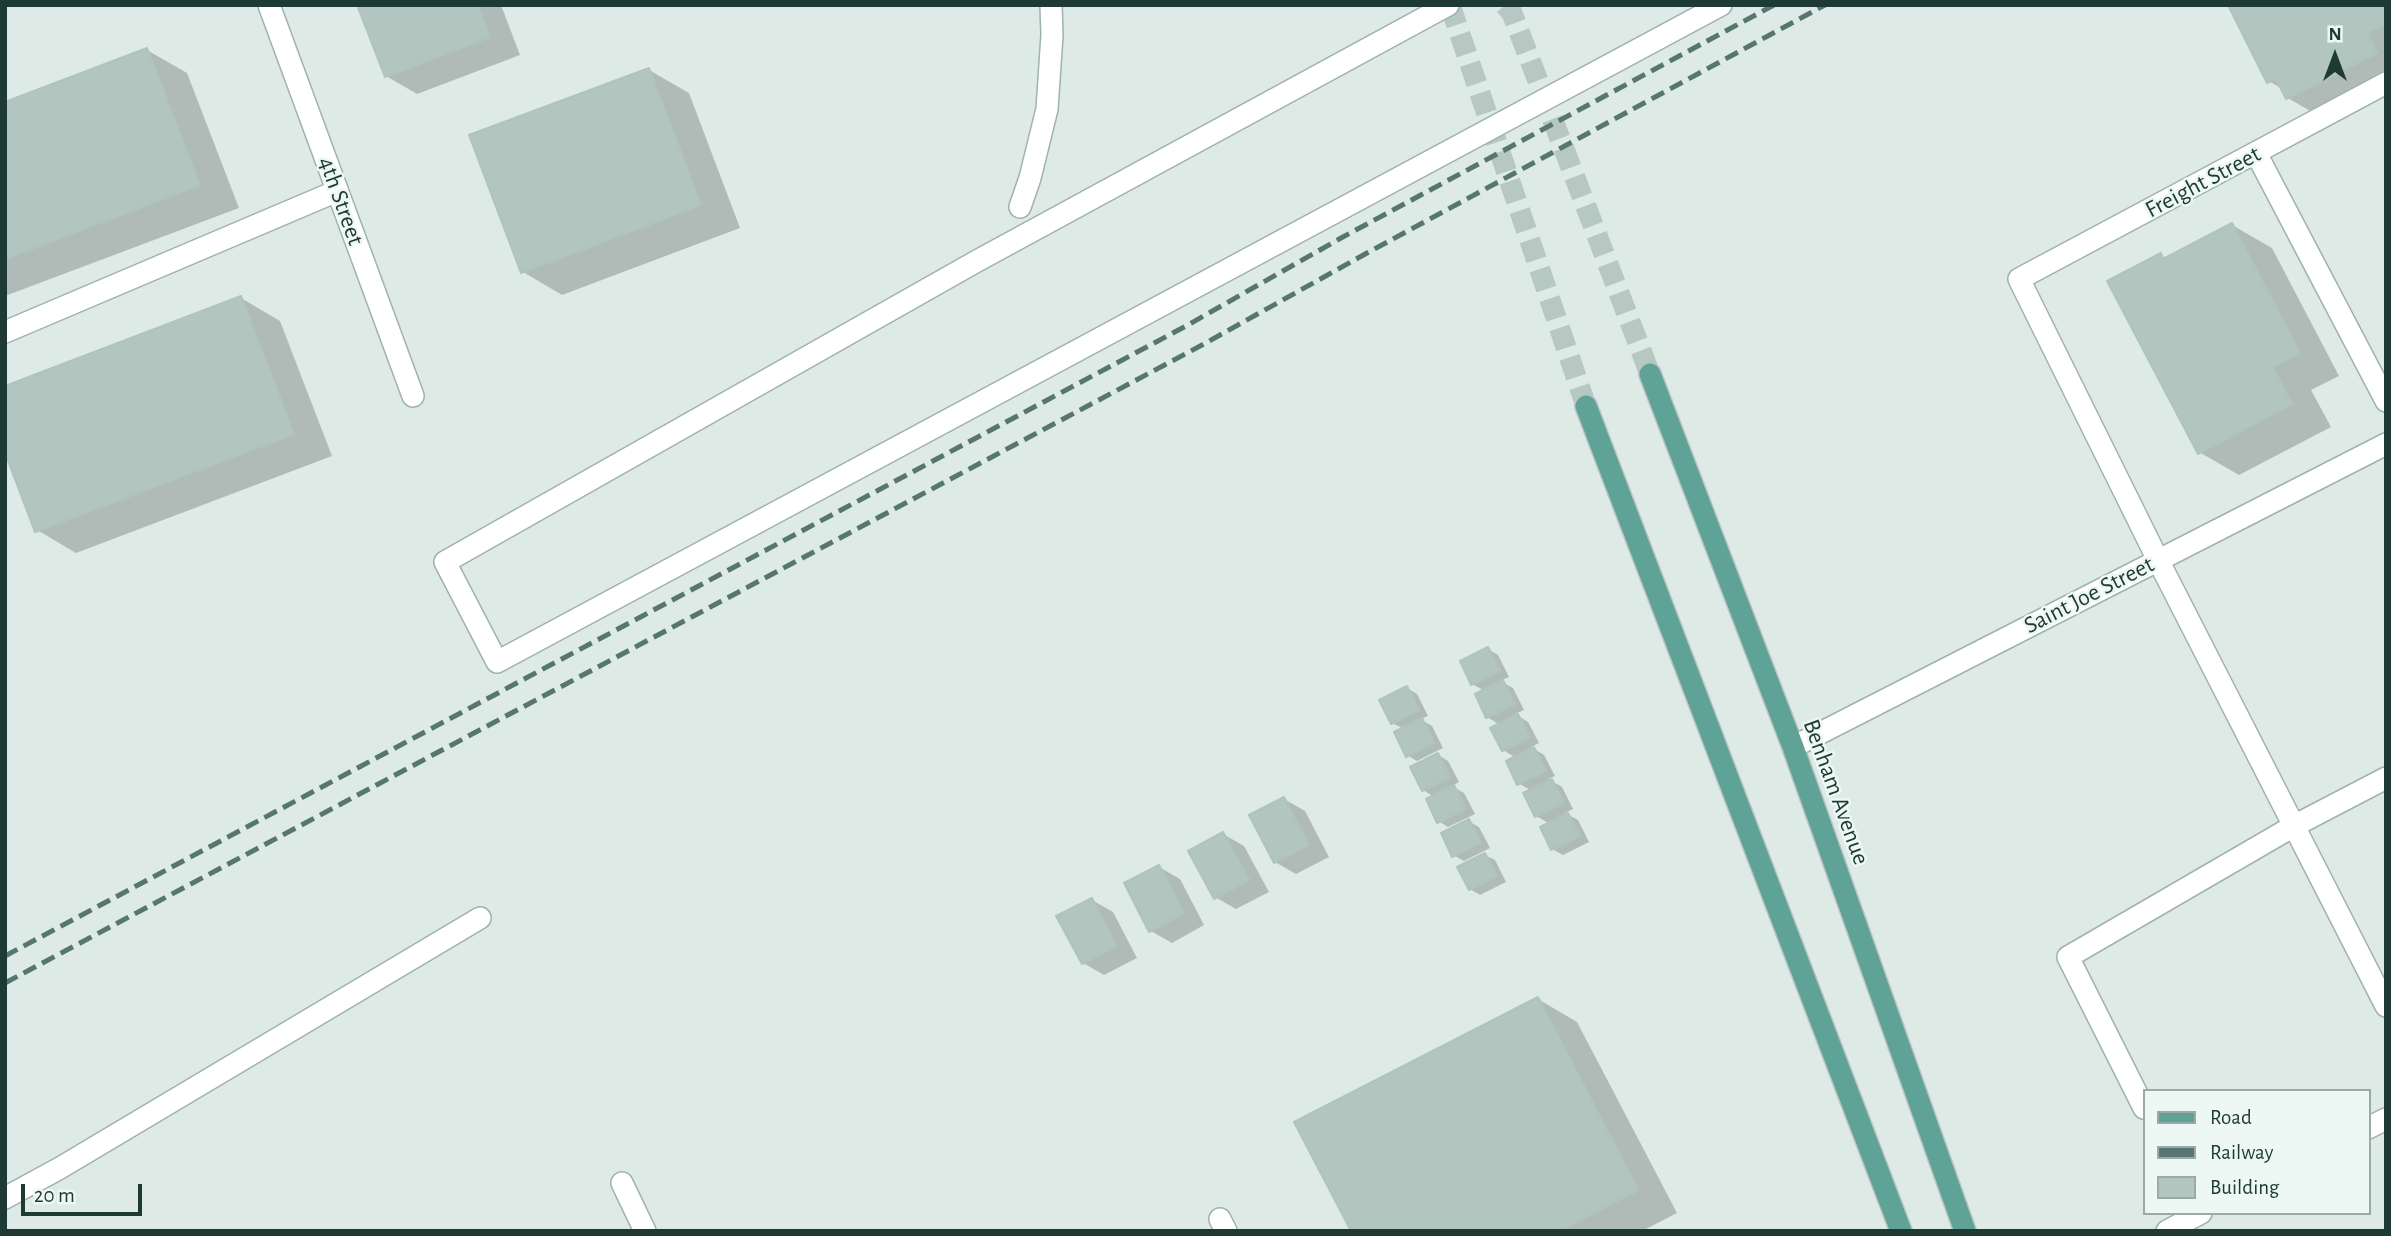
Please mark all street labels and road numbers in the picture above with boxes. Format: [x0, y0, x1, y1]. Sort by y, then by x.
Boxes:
street label: Freight Street [2140, 140, 2266, 224]
street label: 4th Street [312, 153, 370, 249]
street label: Saint Joe Street [2019, 550, 2159, 640]
street label: Benham Avenue [1796, 715, 1876, 869]

